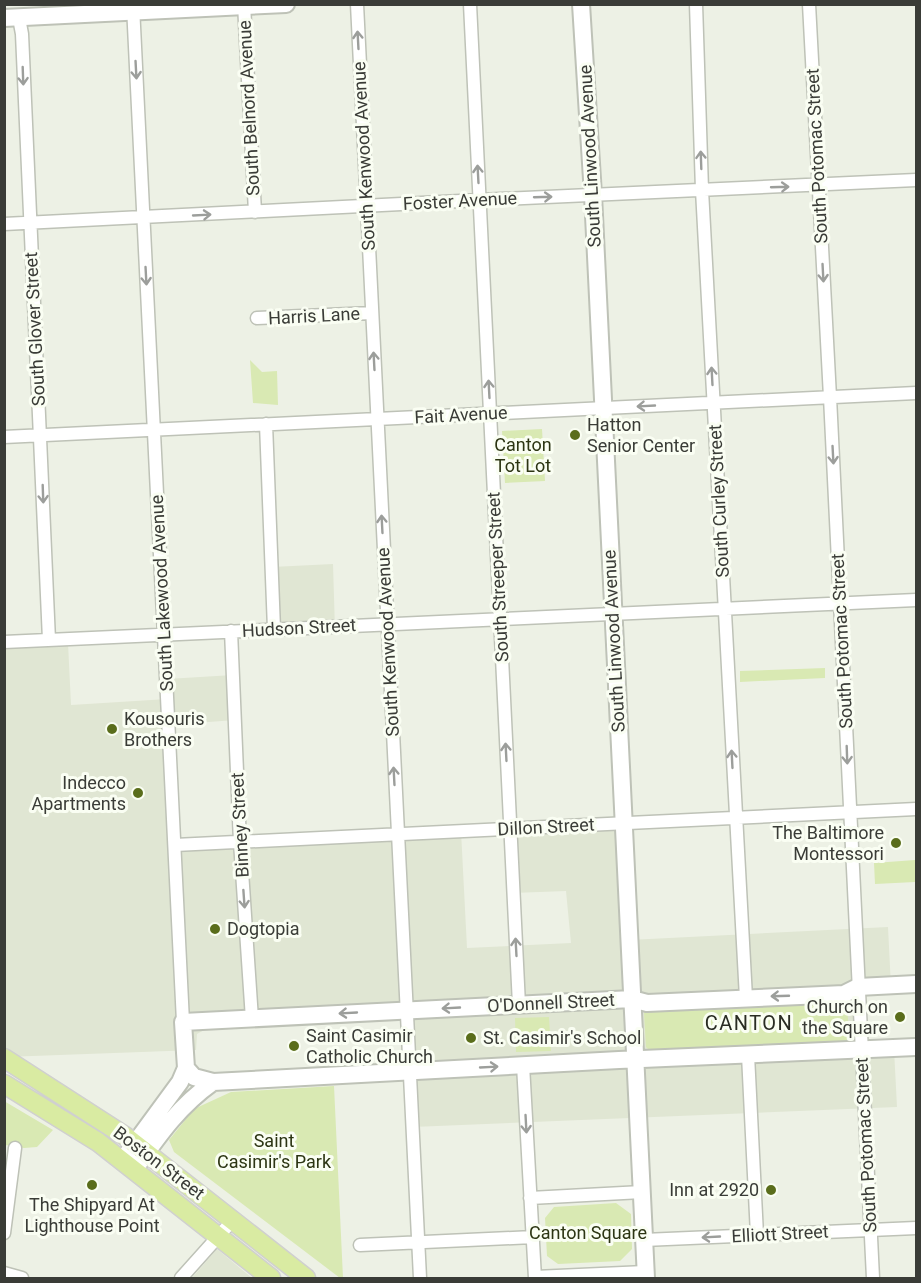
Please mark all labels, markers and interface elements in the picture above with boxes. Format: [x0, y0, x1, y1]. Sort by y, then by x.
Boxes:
street label: South Belnord Avenue [233, 20, 264, 196]
one-way arrow [353, 31, 364, 51]
one-way arrow [130, 60, 141, 80]
street label: South Kenwood Avenue [348, 61, 379, 251]
street label: South Linwood Avenue [574, 64, 605, 248]
one-way arrow [18, 65, 29, 85]
street label: South Potomac Street [801, 68, 832, 244]
one-way arrow [696, 150, 707, 170]
one-way arrow [473, 164, 484, 184]
one-way arrow [769, 181, 789, 192]
street label: Foster Avenue [402, 187, 518, 214]
one-way arrow [533, 191, 553, 202]
one-way arrow [191, 209, 211, 220]
street label: South Glover Street [20, 251, 49, 407]
one-way arrow [817, 262, 828, 282]
one-way arrow [141, 265, 152, 285]
street label: Harris Lane [268, 303, 360, 328]
one-way arrow [368, 351, 379, 371]
one-way arrow [707, 366, 718, 386]
one-way arrow [483, 380, 494, 400]
one-way arrow [636, 400, 656, 411]
street label: Fait Avenue [414, 402, 508, 427]
place label: Hatton Senior Center [587, 414, 695, 456]
street label: South Curley Street [704, 424, 733, 578]
marker: Hatton Senior Center [568, 428, 582, 442]
park label: Canton Tot Lot [494, 434, 552, 476]
one-way arrow [827, 445, 838, 465]
one-way arrow [37, 483, 48, 503]
street label: South Streeper Street [483, 491, 512, 663]
street label: South Lakewood Avenue [146, 494, 177, 692]
one-way arrow [376, 514, 387, 534]
street label: South Kenwood Avenue [372, 547, 403, 737]
street label: South Linwood Avenue [598, 549, 629, 733]
street label: South Potomac Street [826, 553, 857, 729]
street label: Hudson Street [241, 614, 357, 641]
place label: Kousouris Brothers [124, 708, 205, 750]
marker: Kousouris Brothers [105, 722, 119, 736]
one-way arrow [501, 742, 512, 762]
one-way arrow [841, 744, 853, 764]
one-way arrow [727, 750, 738, 770]
one-way arrow [389, 766, 400, 786]
place label: Indecco Apartments [31, 772, 126, 814]
street label: Binney Street [226, 772, 253, 878]
marker: Indecco Apartments [131, 786, 145, 800]
street label: Dillon Street [497, 813, 595, 840]
place label: The Baltimore Montessori [772, 822, 884, 864]
marker: The Baltimore Montessori [889, 836, 903, 850]
one-way arrow [238, 889, 249, 909]
place label: Dogtopia [227, 918, 299, 939]
marker: Dogtopia [208, 922, 222, 936]
one-way arrow [510, 937, 521, 957]
street label: O'Donnell Street [487, 989, 615, 1016]
one-way arrow [770, 991, 790, 1002]
place label: Church on the Square [802, 996, 888, 1038]
one-way arrow [442, 1003, 462, 1014]
one-way arrow [338, 1008, 358, 1019]
marker: Church on the Square [893, 1010, 907, 1024]
district label: CANTON [705, 1011, 793, 1035]
place label: Saint Casimir Catholic Church [306, 1025, 433, 1067]
place label: St. Casimir's School [483, 1027, 642, 1048]
marker: St. Casimir's School [464, 1031, 478, 1045]
marker: Saint Casimir Catholic Church [287, 1039, 301, 1053]
street label: South Potomac Street [850, 1057, 881, 1233]
one-way arrow [478, 1061, 498, 1072]
one-way arrow [521, 1113, 532, 1133]
street label: Boston Street [110, 1122, 209, 1204]
park label: Saint Casimir's Park [217, 1130, 332, 1172]
marker: The Shipyard At Lighthouse Point [85, 1178, 99, 1192]
place label: Inn at 2920 [669, 1179, 759, 1200]
marker: Inn at 2920 [764, 1183, 778, 1197]
place label: The Shipyard At Lighthouse Point [24, 1194, 160, 1236]
street label: Elliott Street [731, 1220, 829, 1247]
park label: Canton Square [529, 1222, 647, 1243]
one-way arrow [702, 1232, 722, 1243]

